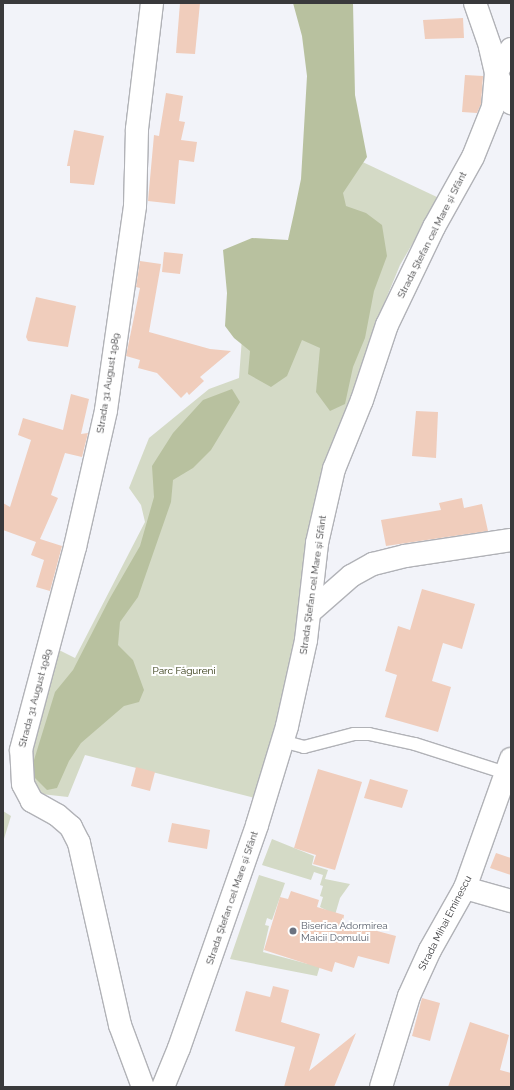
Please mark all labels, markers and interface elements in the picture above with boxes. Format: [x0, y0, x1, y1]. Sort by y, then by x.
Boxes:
street label: Strada Ștefan cel Mare și Sfânt [395, 170, 469, 300]
street label: Strada 31 August 1989 [94, 332, 122, 434]
street label: Strada Ștefan cel Mare și Sfânt [297, 515, 329, 655]
street label: Strada 31 August 1989 [16, 647, 54, 749]
park label: Parc Făgureni [152, 665, 216, 677]
street label: Strada Ștefan cel Mare și Sfânt [203, 830, 261, 966]
street label: Strada Mihai Eminescu [416, 874, 474, 972]
place label: Biserica Adormirea Maicii Domului [301, 919, 388, 942]
marker: Biserica Adormirea Maicii Domului [288, 926, 298, 936]

